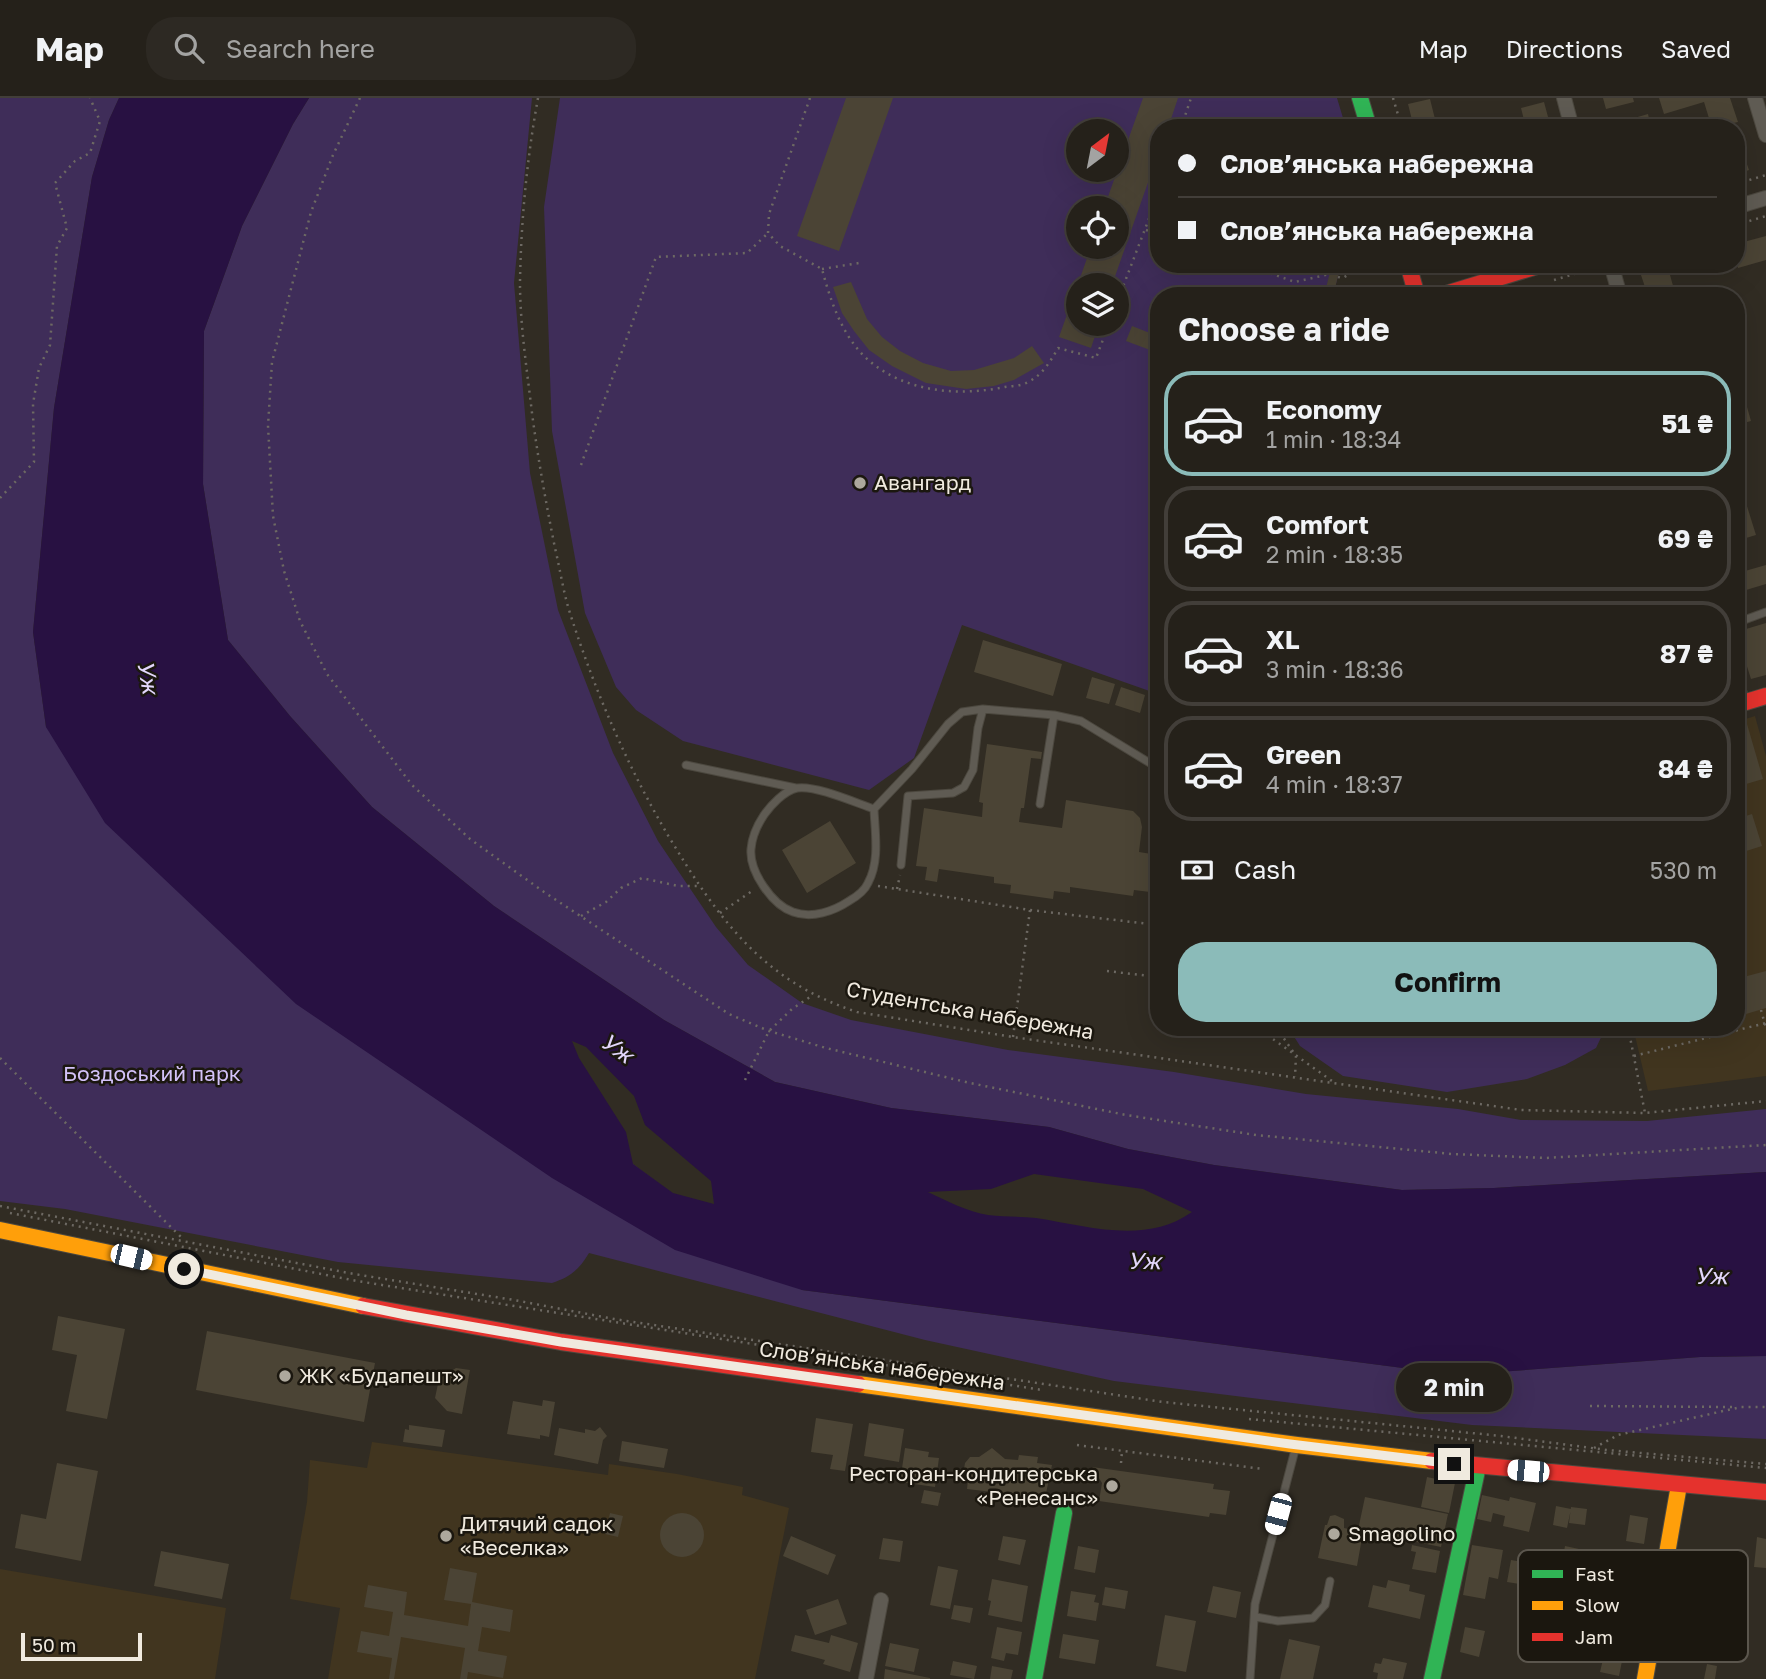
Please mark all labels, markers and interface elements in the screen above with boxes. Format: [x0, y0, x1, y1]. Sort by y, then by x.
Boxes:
search box [146, 17, 636, 80]
text: Map [35, 29, 104, 68]
icon: search [170, 29, 208, 67]
text: Search here [226, 33, 375, 64]
text: Map [1419, 34, 1468, 63]
text: Directions [1506, 34, 1623, 63]
text: Saved [1661, 34, 1731, 63]
north arrow [1066, 119, 1129, 182]
map controls [1066, 119, 1129, 336]
text: Словʼянська набережна [1220, 148, 1533, 179]
button: locate [1066, 196, 1129, 259]
text: Словʼянська набережна [1220, 215, 1533, 246]
button: layers [1066, 273, 1129, 336]
text: Choose a ride [1178, 310, 1390, 348]
icon: car [1182, 392, 1245, 455]
text: Economy [1266, 394, 1382, 425]
text: 51 ₴ [1661, 408, 1713, 439]
text: 1 min · 18:34 [1266, 425, 1402, 453]
place label: Авангард [874, 469, 971, 495]
marker: Авангард [852, 475, 868, 491]
icon: car [1182, 507, 1245, 570]
text: Comfort [1266, 509, 1369, 540]
text: 69 ₴ [1658, 523, 1713, 554]
text: 2 min · 18:35 [1266, 540, 1403, 568]
icon: car [1182, 622, 1245, 685]
text: XL [1266, 624, 1300, 655]
text: 87 ₴ [1660, 638, 1713, 669]
text: 3 min · 18:36 [1266, 655, 1404, 683]
water label: Уж [132, 658, 166, 698]
icon: car [1182, 737, 1245, 800]
text: Green [1266, 739, 1341, 770]
text: 84 ₴ [1658, 753, 1713, 784]
text: 4 min · 18:37 [1266, 770, 1403, 798]
icon: cash [1178, 851, 1216, 889]
text: Cash [1234, 854, 1296, 885]
text: 530 m [1650, 856, 1717, 884]
button: Confirm [1178, 942, 1717, 1022]
street label: Студентська набережна [844, 975, 1096, 1045]
water label: Уж [596, 1026, 641, 1070]
park label: Боздоський парк [63, 1060, 241, 1086]
car [109, 1242, 154, 1272]
water label: Уж [1127, 1246, 1164, 1274]
route start [168, 1253, 200, 1285]
water label: Уж [1694, 1261, 1731, 1289]
street label: Словʼянська набережна [758, 1335, 1007, 1395]
place label: ЖК «Будапешт» [299, 1362, 464, 1388]
callout: 2 min [1396, 1362, 1512, 1412]
marker: ЖК «Будапешт» [277, 1368, 293, 1384]
text: 2 min [1424, 1373, 1484, 1401]
route end [1438, 1448, 1470, 1480]
car [1507, 1459, 1550, 1483]
place label: Ресторан-кондитерська «Ренесанс» [849, 1460, 1098, 1510]
marker: Ресторан-кондитерська «Ренесанс» [1104, 1478, 1120, 1494]
car [1263, 1491, 1294, 1537]
place label: Дитячий садок «Веселка» [460, 1510, 613, 1560]
place label: Smagolino [1348, 1520, 1455, 1546]
marker: Smagolino [1326, 1526, 1342, 1542]
marker: Дитячий садок «Веселка» [438, 1528, 454, 1544]
legend [1518, 1550, 1748, 1662]
text: Fast [1575, 1562, 1614, 1585]
text: Slow [1575, 1593, 1620, 1616]
text: Jam [1575, 1625, 1613, 1648]
scale bar [21, 1630, 142, 1662]
text: 50 m [32, 1633, 76, 1656]

